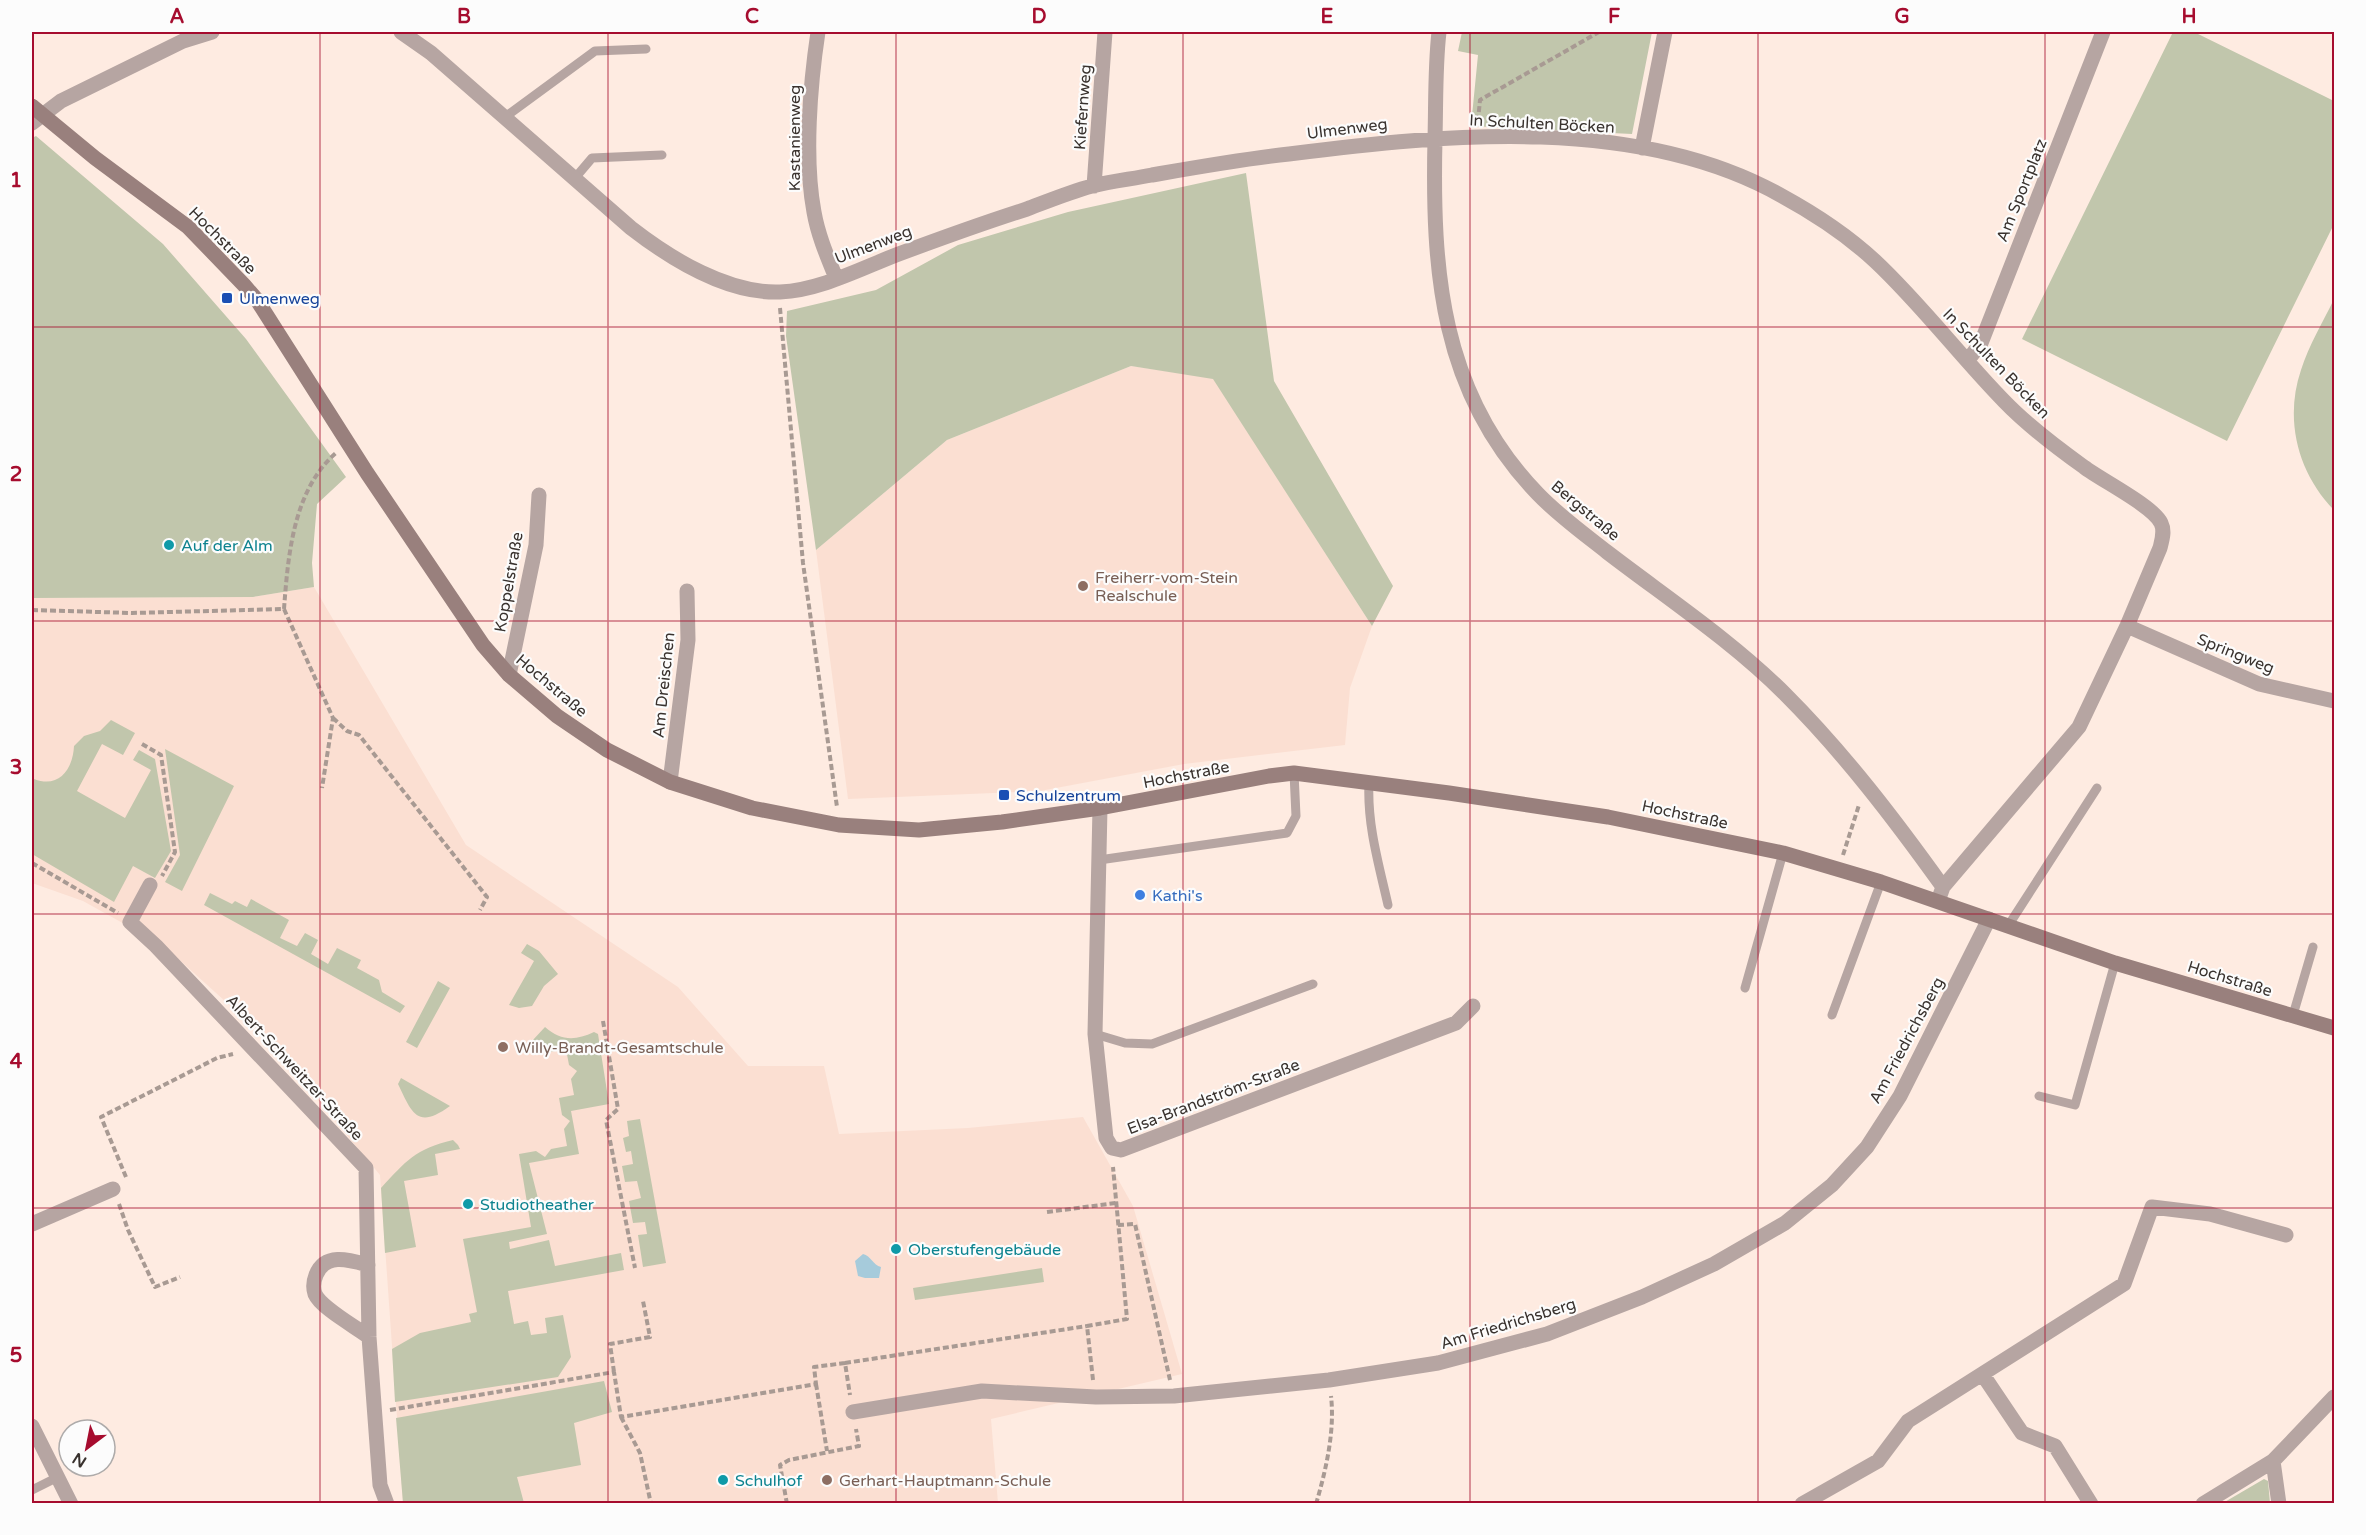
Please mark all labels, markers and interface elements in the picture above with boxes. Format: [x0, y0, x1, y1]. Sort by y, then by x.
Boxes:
text: A [170, 5, 185, 29]
text: B [457, 5, 471, 29]
text: C [745, 5, 759, 29]
text: D [1031, 5, 1047, 29]
text: E [1321, 5, 1334, 29]
text: F [1608, 5, 1620, 29]
text: G [1894, 5, 1910, 29]
text: H [2181, 5, 2197, 29]
street label: Kiefernweg [1070, 64, 1096, 151]
street label: Kastanienweg [785, 85, 805, 191]
street label: In Schulten Böcken [1469, 110, 1615, 138]
street label: Ulmenweg [1306, 114, 1389, 144]
street label: Am Sportplatz [1992, 136, 2052, 245]
text: 1 [10, 169, 22, 193]
street label: Hochstraße [184, 203, 260, 279]
street label: Ulmenweg [832, 221, 915, 269]
place label: Ulmenweg [239, 289, 320, 309]
marker: Ulmenweg [220, 291, 234, 305]
street label: In Schulten Böcken [1938, 304, 2054, 423]
text: 2 [10, 463, 22, 487]
street label: Bergstraße [1547, 476, 1624, 545]
street label: Koppelstraße [490, 531, 528, 634]
place label: Auf der Alm [181, 536, 273, 556]
marker: Auf der Alm [162, 538, 176, 552]
place label: Freiherr-vom-Stein Realschule [1095, 568, 1238, 606]
marker: Freiherr-vom-Stein Realschule [1076, 579, 1090, 593]
street label: Springweg [2194, 629, 2277, 678]
street label: Am Dreischen [648, 631, 679, 739]
street label: Hochstraße [511, 650, 591, 722]
text: 3 [10, 756, 22, 780]
street label: Hochstraße [1141, 757, 1231, 793]
place label: Schulzentrum [1016, 786, 1121, 806]
marker: Schulzentrum [997, 788, 1011, 802]
street label: Hochstraße [1640, 796, 1730, 834]
place label: Kathi's [1152, 886, 1203, 906]
marker: Kathi's [1133, 888, 1147, 902]
street label: Hochstraße [2185, 957, 2274, 1001]
street label: Am Friedrichsberg [1865, 974, 1949, 1107]
street label: Albert-Schweitzer-Straße [221, 991, 367, 1145]
place label: Willy-Brandt-Gesamtschule [515, 1038, 724, 1058]
marker: Willy-Brandt-Gesamtschule [496, 1040, 510, 1054]
text: 4 [10, 1050, 23, 1074]
street label: Elsa-Brandström-Straße [1124, 1055, 1302, 1139]
place label: Studiotheather [480, 1195, 595, 1215]
marker: Studiotheather [461, 1197, 475, 1211]
place label: Oberstufengebäude [908, 1240, 1061, 1260]
marker: Oberstufengebäude [889, 1242, 903, 1256]
street label: Am Friedrichsberg [1438, 1294, 1578, 1354]
text: 5 [10, 1344, 22, 1368]
north arrow [57, 1418, 117, 1478]
text: N [69, 1448, 90, 1472]
place label: Schulhof [735, 1471, 803, 1491]
place label: Gerhart-Hauptmann-Schule [839, 1471, 1051, 1491]
marker: Schulhof [716, 1473, 730, 1487]
marker: Gerhart-Hauptmann-Schule [820, 1473, 834, 1487]

